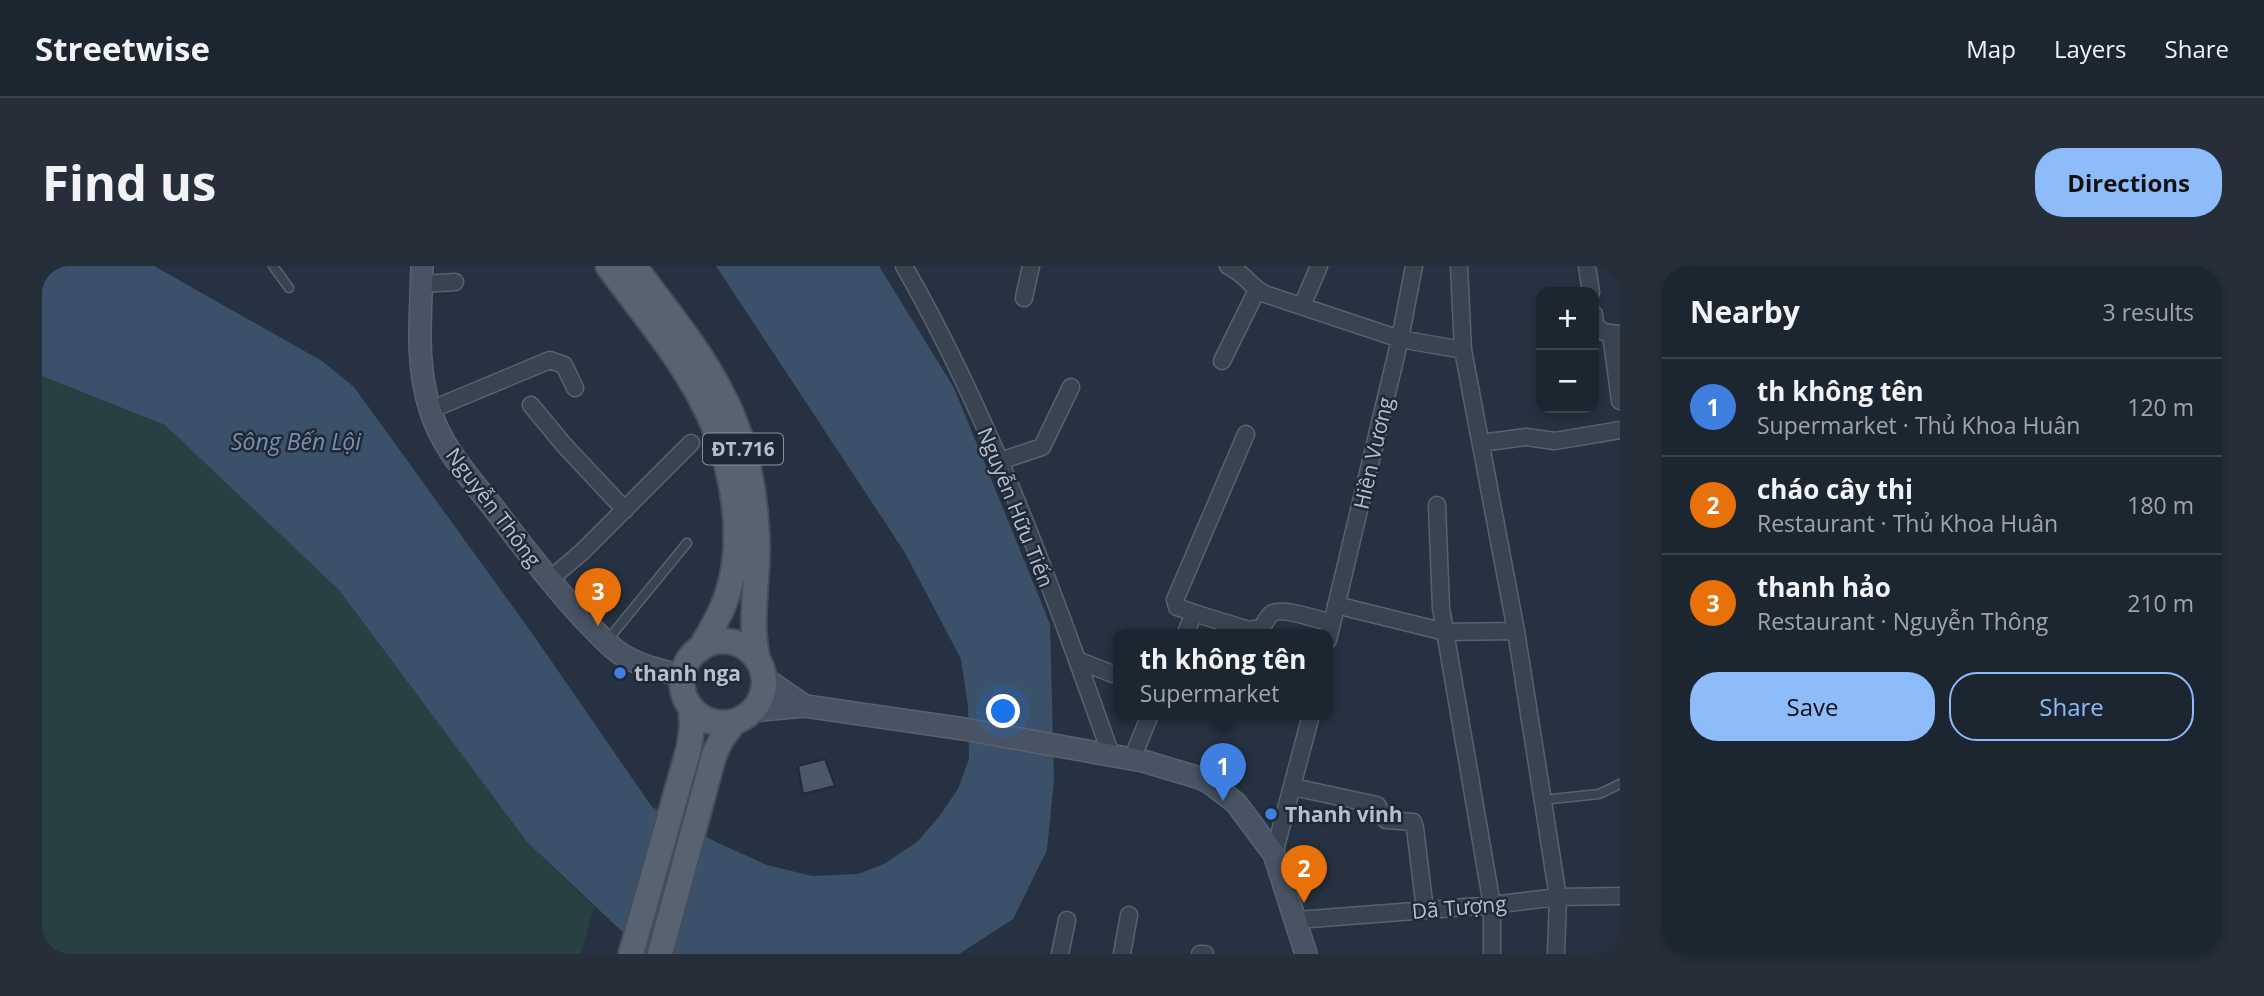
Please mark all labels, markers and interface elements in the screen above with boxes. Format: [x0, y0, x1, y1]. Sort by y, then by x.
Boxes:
text: Streetwise [35, 26, 210, 71]
text: Map [1966, 32, 2016, 65]
text: Layers [2054, 32, 2127, 65]
text: Share [2165, 32, 2229, 65]
button: Directions [2035, 148, 2222, 217]
text: Find us [42, 149, 216, 215]
map controls [1536, 287, 1599, 413]
button: + [1536, 287, 1599, 350]
text: Nearby [1690, 291, 1800, 332]
text: 3 results [2103, 296, 2194, 328]
button: − [1536, 350, 1599, 413]
text: th không tên [1757, 373, 1924, 409]
text: 1 [1706, 391, 1720, 423]
text: 120 m [2127, 391, 2194, 423]
street label: Hiền Vương [1346, 394, 1400, 512]
text: Supermarket · Thủ Khoa Huân [1757, 409, 2080, 441]
street label: Nguyễn Hữu Tiến [971, 423, 1061, 591]
water label: Sông Bến Lội [231, 425, 362, 457]
road number: ĐT.716 [703, 434, 783, 464]
street label: Nguyễn Thông [440, 442, 548, 572]
text: cháo cây thị [1757, 471, 1913, 507]
text: 2 [1706, 489, 1720, 521]
text: 180 m [2127, 489, 2194, 521]
text: Restaurant · Thủ Khoa Huân [1757, 507, 2058, 539]
pin: 3 [575, 568, 621, 626]
text: thanh hảo [1757, 569, 1891, 605]
text: 3 [1706, 587, 1720, 619]
text: 210 m [2127, 587, 2194, 619]
text: Restaurant · Nguyễn Thông [1757, 605, 2048, 637]
popup [1113, 629, 1333, 720]
text: th không tên [1140, 641, 1306, 677]
place label: thanh nga [634, 659, 741, 687]
marker: thanh nga [612, 665, 628, 681]
button: Save [1690, 672, 1935, 741]
button: Share [1949, 672, 2194, 741]
text: Supermarket [1140, 677, 1279, 709]
your location [986, 694, 1020, 728]
pin: 1 [1200, 743, 1246, 801]
place label: Thanh vinh [1285, 800, 1403, 828]
marker: Thanh vinh [1263, 806, 1279, 822]
pin: 2 [1281, 845, 1327, 903]
street label: Dã Tượng [1410, 889, 1508, 925]

